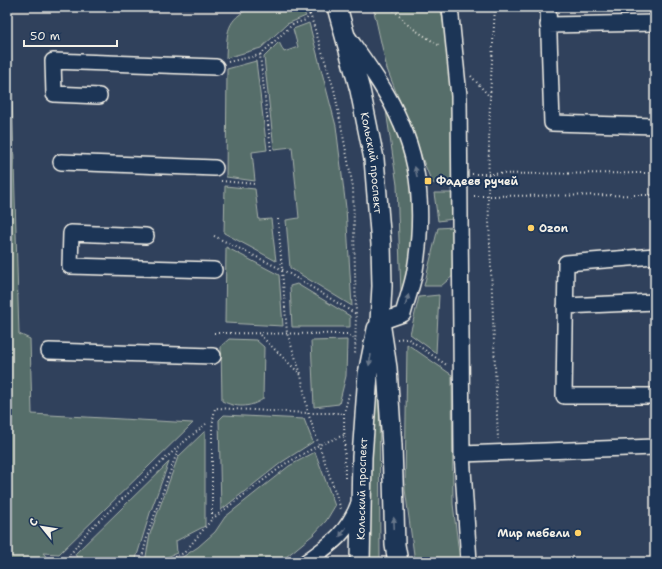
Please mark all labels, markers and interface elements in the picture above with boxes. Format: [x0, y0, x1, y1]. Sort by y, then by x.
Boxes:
scale bar [24, 22, 117, 48]
text: 50 m [30, 28, 60, 44]
street label: Кольский проспект [357, 111, 386, 215]
one-way arrow [412, 165, 418, 178]
place label: Фадеев ручей [436, 174, 518, 189]
marker: Фадеев ручей [423, 176, 433, 186]
place label: Ozon [539, 221, 569, 236]
marker: Ozon [526, 223, 536, 233]
one-way arrow [404, 294, 410, 306]
one-way arrow [367, 353, 373, 366]
street label: Кольский проспект [353, 437, 371, 540]
north arrow [22, 507, 62, 547]
text: С [26, 515, 42, 529]
one-way arrow [391, 516, 397, 529]
place label: Мир мебели [497, 526, 570, 541]
one-way arrow [339, 527, 346, 538]
marker: Мир мебели [573, 528, 583, 538]

